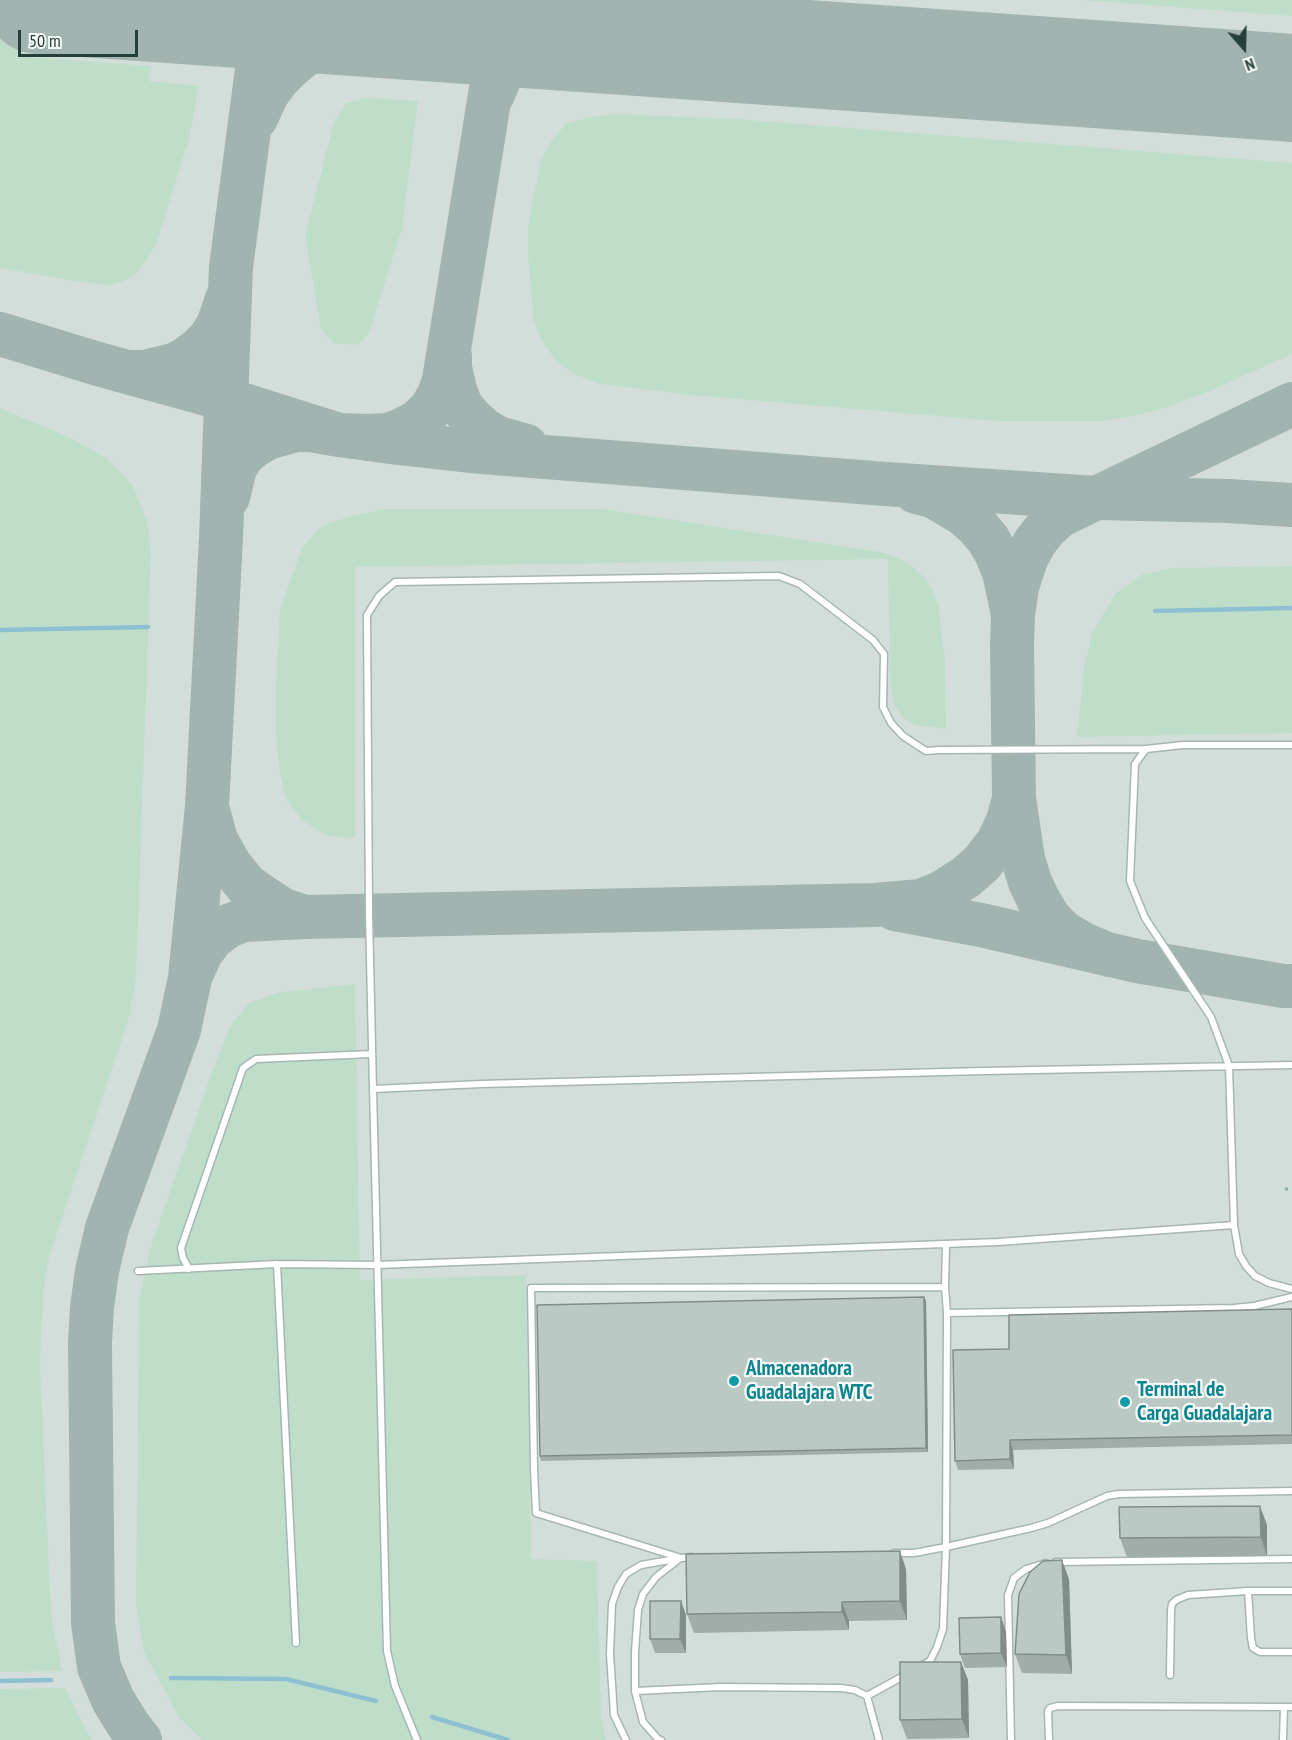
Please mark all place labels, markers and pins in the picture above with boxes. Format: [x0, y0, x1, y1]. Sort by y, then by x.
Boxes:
place label: Almacenadora Guadalajara WTC [746, 1356, 872, 1406]
marker: Almacenadora Guadalajara WTC [727, 1374, 741, 1388]
place label: Terminal de Carga Guadalajara [1137, 1377, 1272, 1427]
marker: Terminal de Carga Guadalajara [1118, 1395, 1132, 1409]

